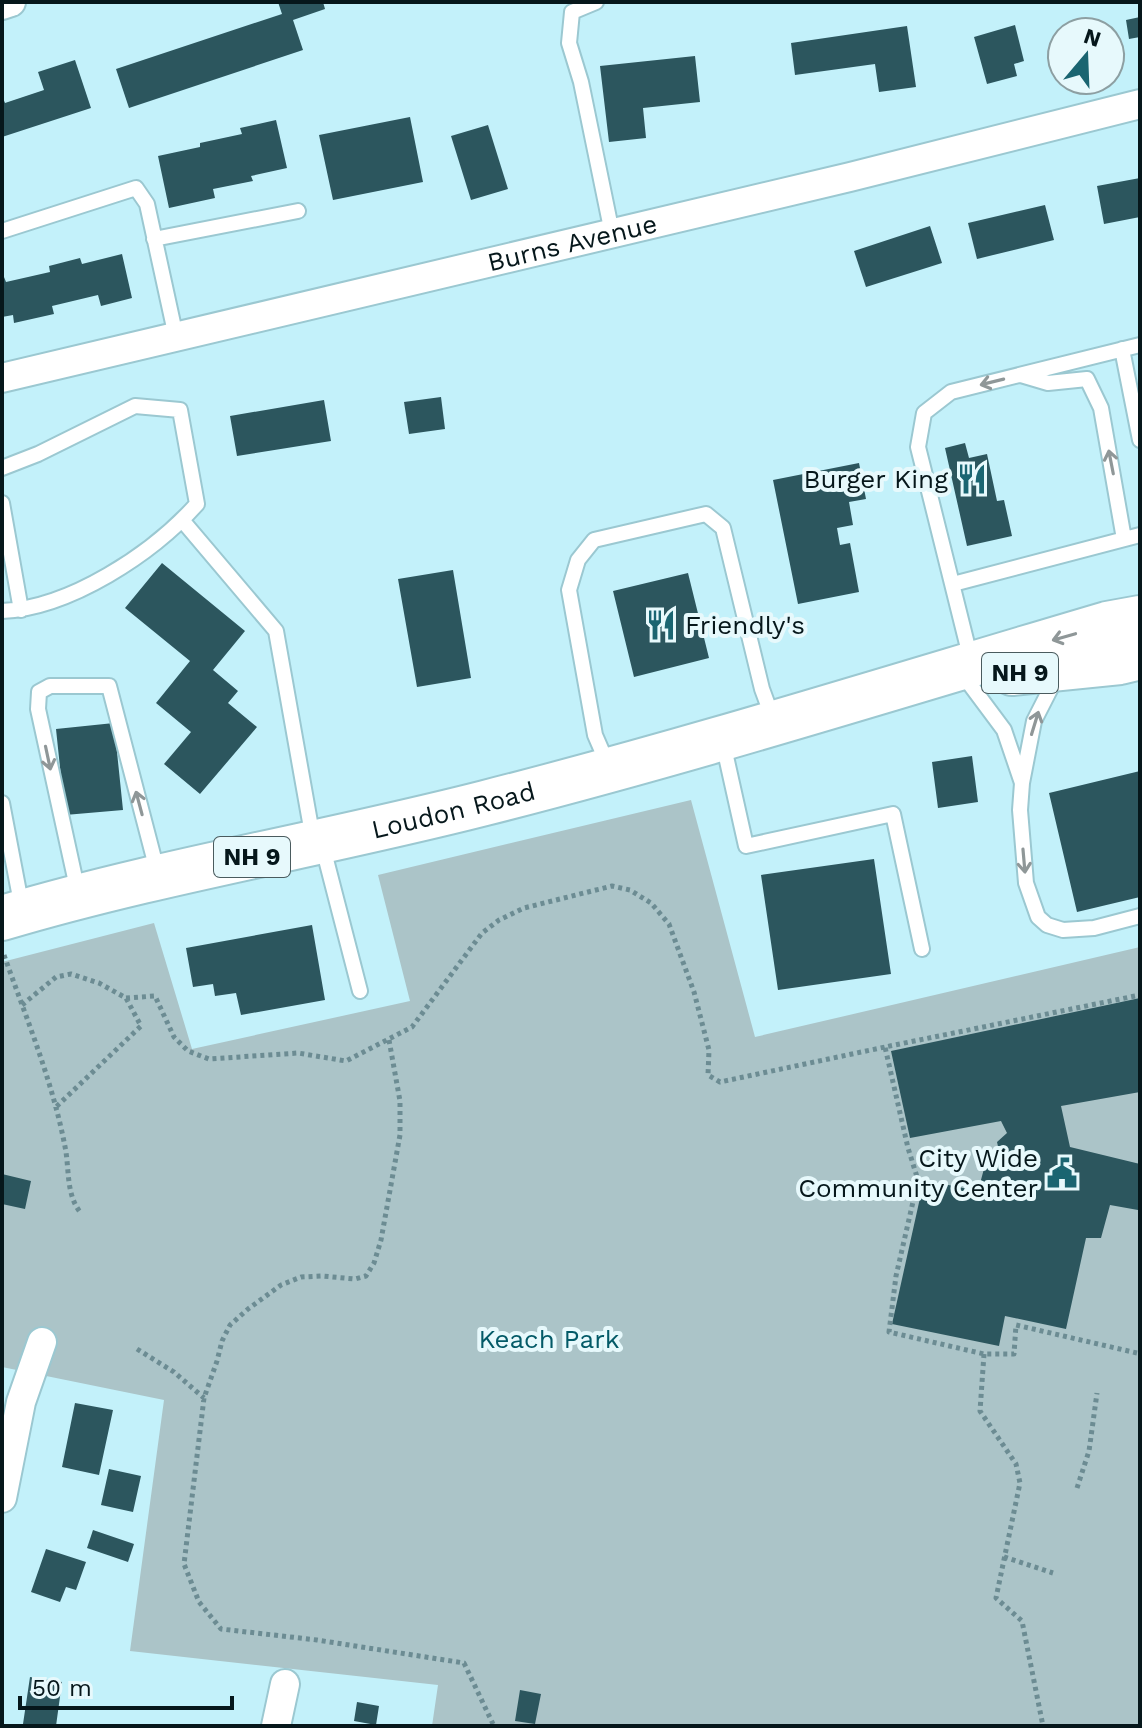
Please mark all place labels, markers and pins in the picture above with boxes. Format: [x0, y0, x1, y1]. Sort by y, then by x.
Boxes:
restaurant icon: Burger King [955, 462, 989, 496]
place label: Burger King [803, 464, 948, 494]
restaurant icon: Friendly's [644, 608, 678, 642]
place label: Friendly's [685, 610, 805, 640]
place label: City Wide Community Center [798, 1143, 1038, 1203]
public building icon: City Wide Community Center [1045, 1156, 1079, 1190]

